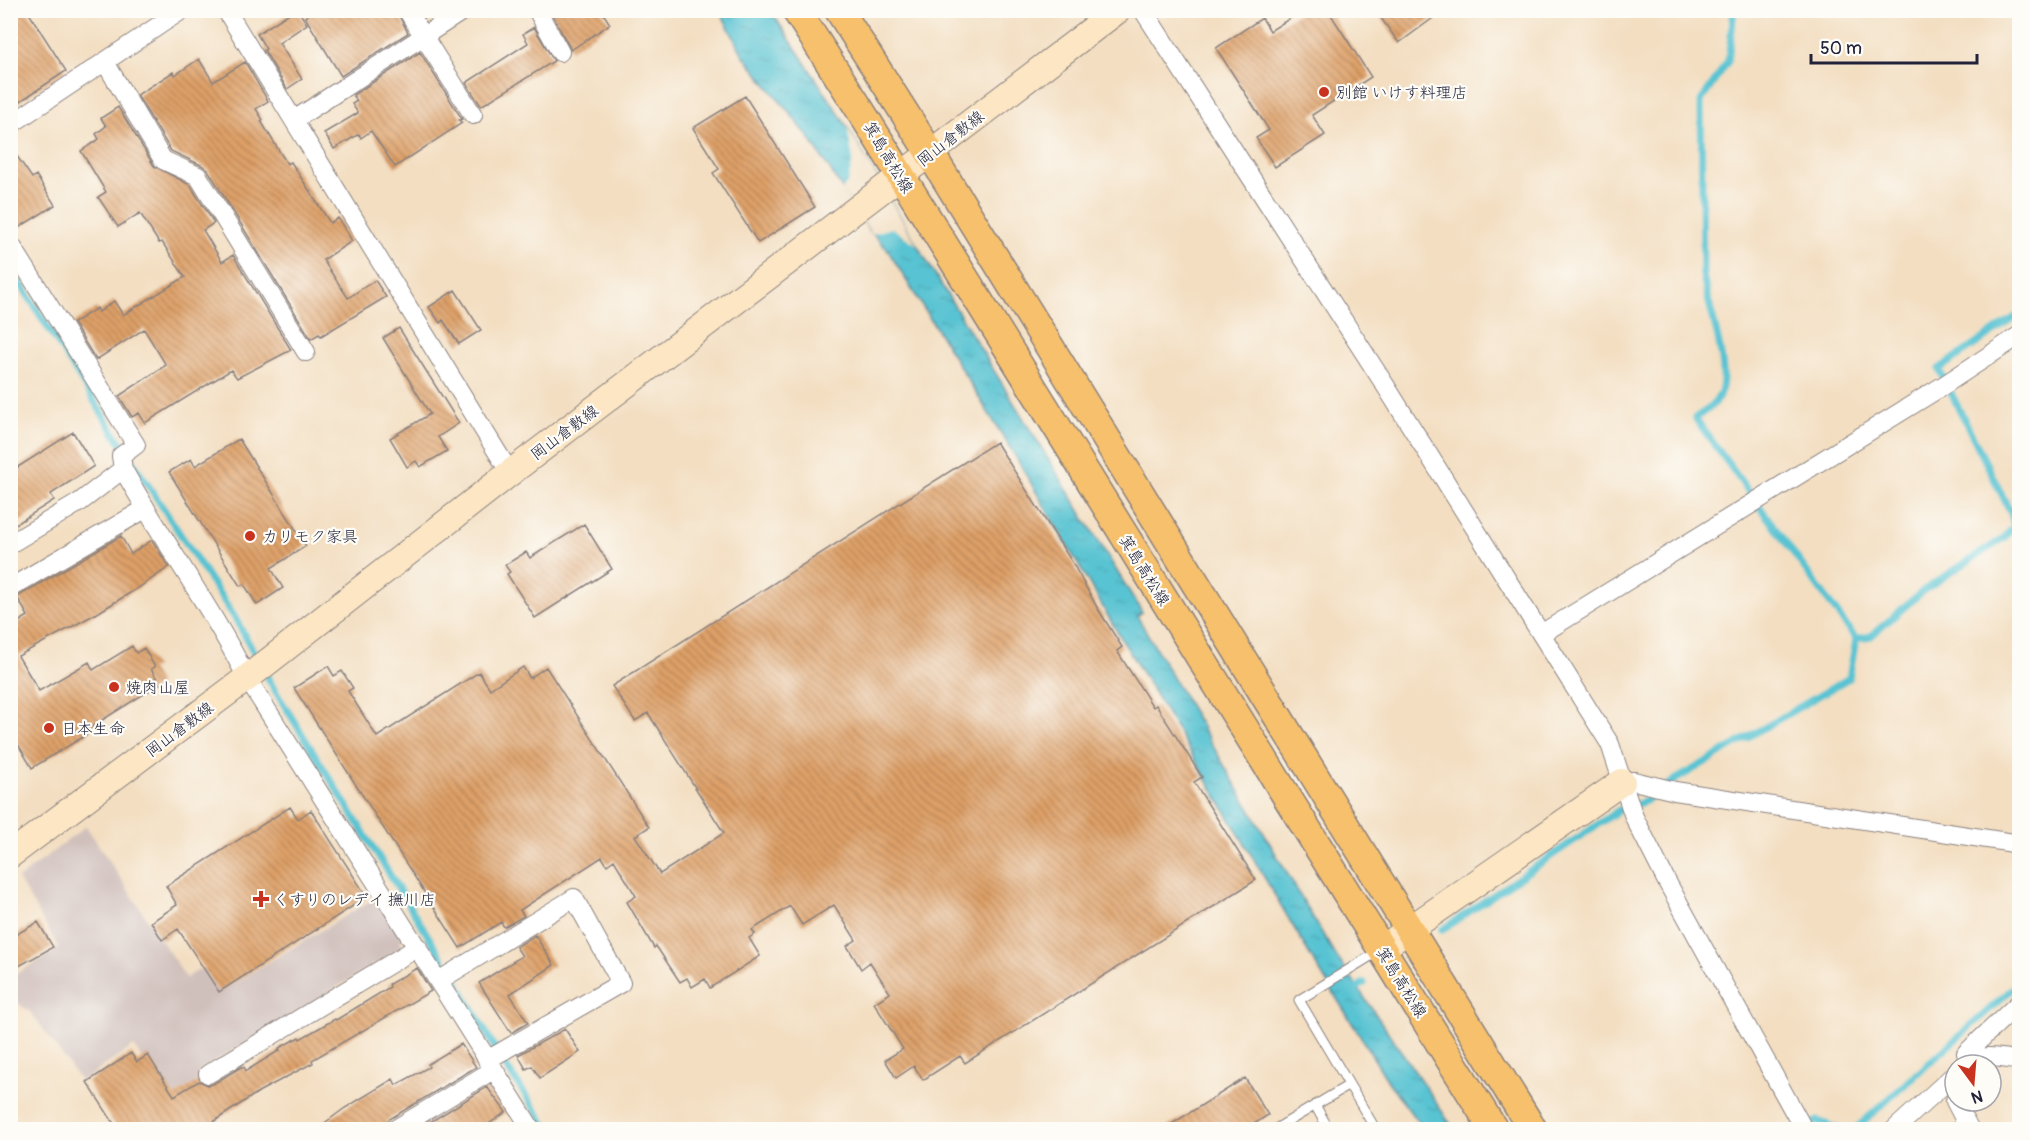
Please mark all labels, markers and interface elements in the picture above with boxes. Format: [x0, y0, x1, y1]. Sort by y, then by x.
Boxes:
scale bar [1811, 27, 1978, 65]
text: 50 m [1820, 37, 1862, 60]
place label: 別館 いけす料理店 [1336, 83, 1467, 103]
marker: 別館 いけす料理店 [1317, 85, 1331, 99]
street label: 岡山倉敷線 [913, 106, 988, 171]
street label: 箕島高松線 [859, 118, 917, 197]
street label: 岡山倉敷線 [527, 401, 603, 465]
place label: カリモク家具 [262, 527, 358, 547]
marker: カリモク家具 [243, 529, 257, 543]
street label: 箕島高松線 [1114, 531, 1174, 610]
place label: 焼肉山屋 [126, 678, 190, 698]
marker: 焼肉山屋 [107, 680, 121, 694]
street label: 岡山倉敷線 [142, 698, 218, 762]
place label: 日本生命 [61, 719, 125, 739]
marker: 日本生命 [42, 721, 56, 735]
place label: くすりのレデイ 撫川店 [273, 890, 436, 910]
marker: くすりのレデイ 撫川店 [254, 892, 268, 906]
street label: 箕島高松線 [1371, 943, 1431, 1022]
north arrow [1943, 1053, 2003, 1113]
text: N [1969, 1085, 1985, 1108]

